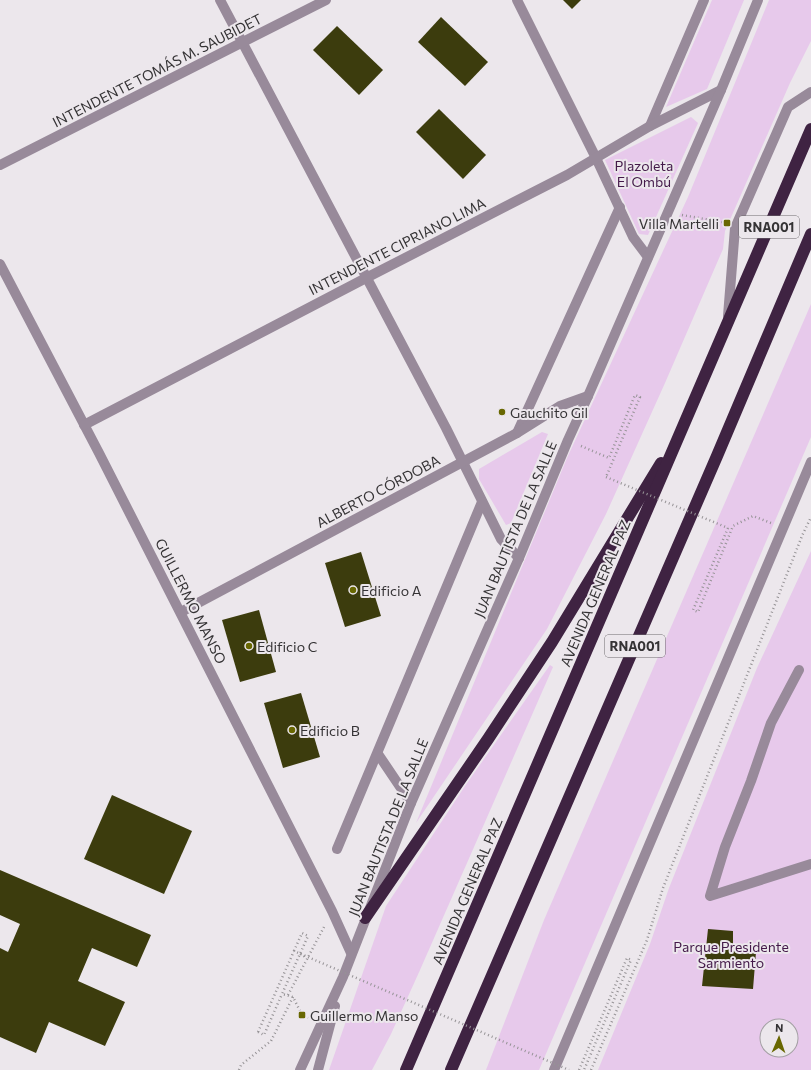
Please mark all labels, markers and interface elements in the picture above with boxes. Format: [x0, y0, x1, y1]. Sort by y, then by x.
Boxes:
street label: INTENDENTE TOMÁS M. SAUBIDET [49, 10, 265, 130]
park label: Plazoleta El Ombú [615, 157, 673, 190]
street label: INTENDENTE CIPRIANO LIMA [306, 194, 489, 298]
place label: Villa Martelli [639, 215, 719, 232]
road number: RNA001 [739, 216, 799, 238]
marker: Villa Martelli [722, 218, 732, 228]
place label: Gauchito Gil [510, 404, 588, 421]
marker: Gauchito Gil [497, 407, 507, 417]
street label: JUAN BAUTISTA DE LA SALLE [470, 438, 560, 620]
street label: ALBERTO CÓRDOBA [313, 451, 443, 531]
street label: AVENIDA GENERAL PAZ [556, 517, 634, 669]
street label: GUILLERMO MANSO [152, 535, 230, 667]
place label: Edificio A [361, 582, 422, 599]
marker: Edificio A [348, 585, 358, 595]
road number: RNA001 [605, 635, 665, 657]
place label: Edificio C [257, 638, 317, 655]
marker: Edificio C [244, 641, 254, 651]
place label: Edificio B [300, 722, 360, 739]
marker: Edificio B [287, 725, 297, 735]
street label: JUAN BAUTISTA DE LA SALLE [345, 736, 431, 918]
street label: AVENIDA GENERAL PAZ [428, 815, 506, 967]
park label: Parque Presidente Sarmiento [673, 938, 789, 971]
place label: Guillermo Manso [310, 1007, 418, 1024]
marker: Guillermo Manso [297, 1010, 307, 1020]
north arrow [759, 1018, 799, 1058]
text: N [775, 1021, 784, 1034]

